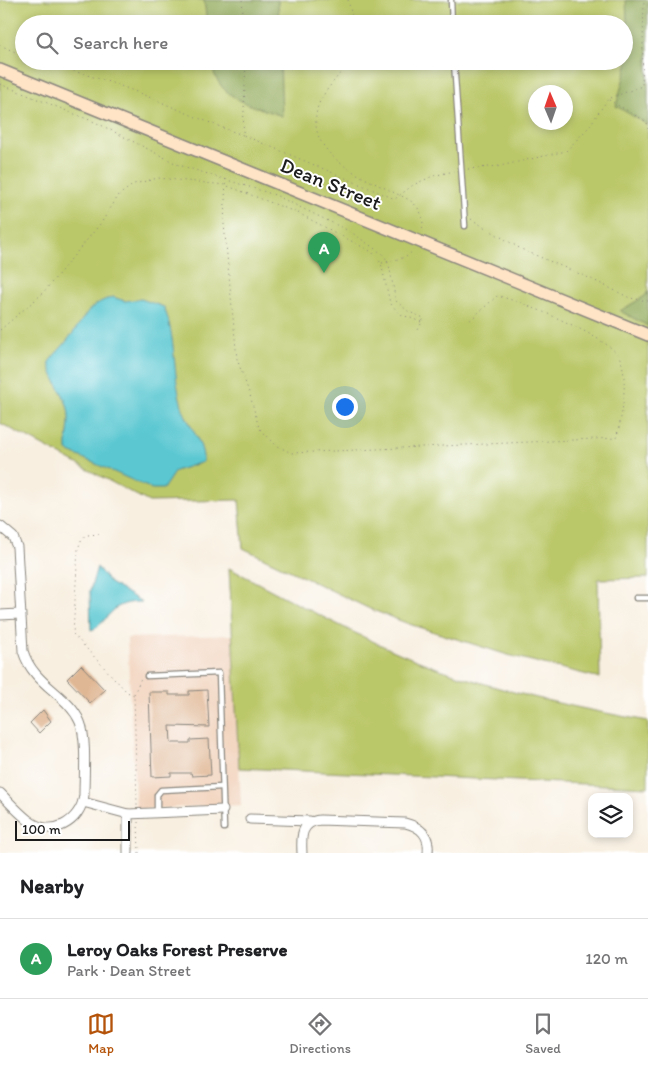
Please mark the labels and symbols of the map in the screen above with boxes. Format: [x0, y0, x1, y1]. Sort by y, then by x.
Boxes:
north arrow [528, 85, 573, 130]
street label: Dean Street [277, 152, 386, 215]
pin: A [308, 232, 340, 273]
your location [332, 394, 358, 420]
scale bar [15, 818, 130, 841]

